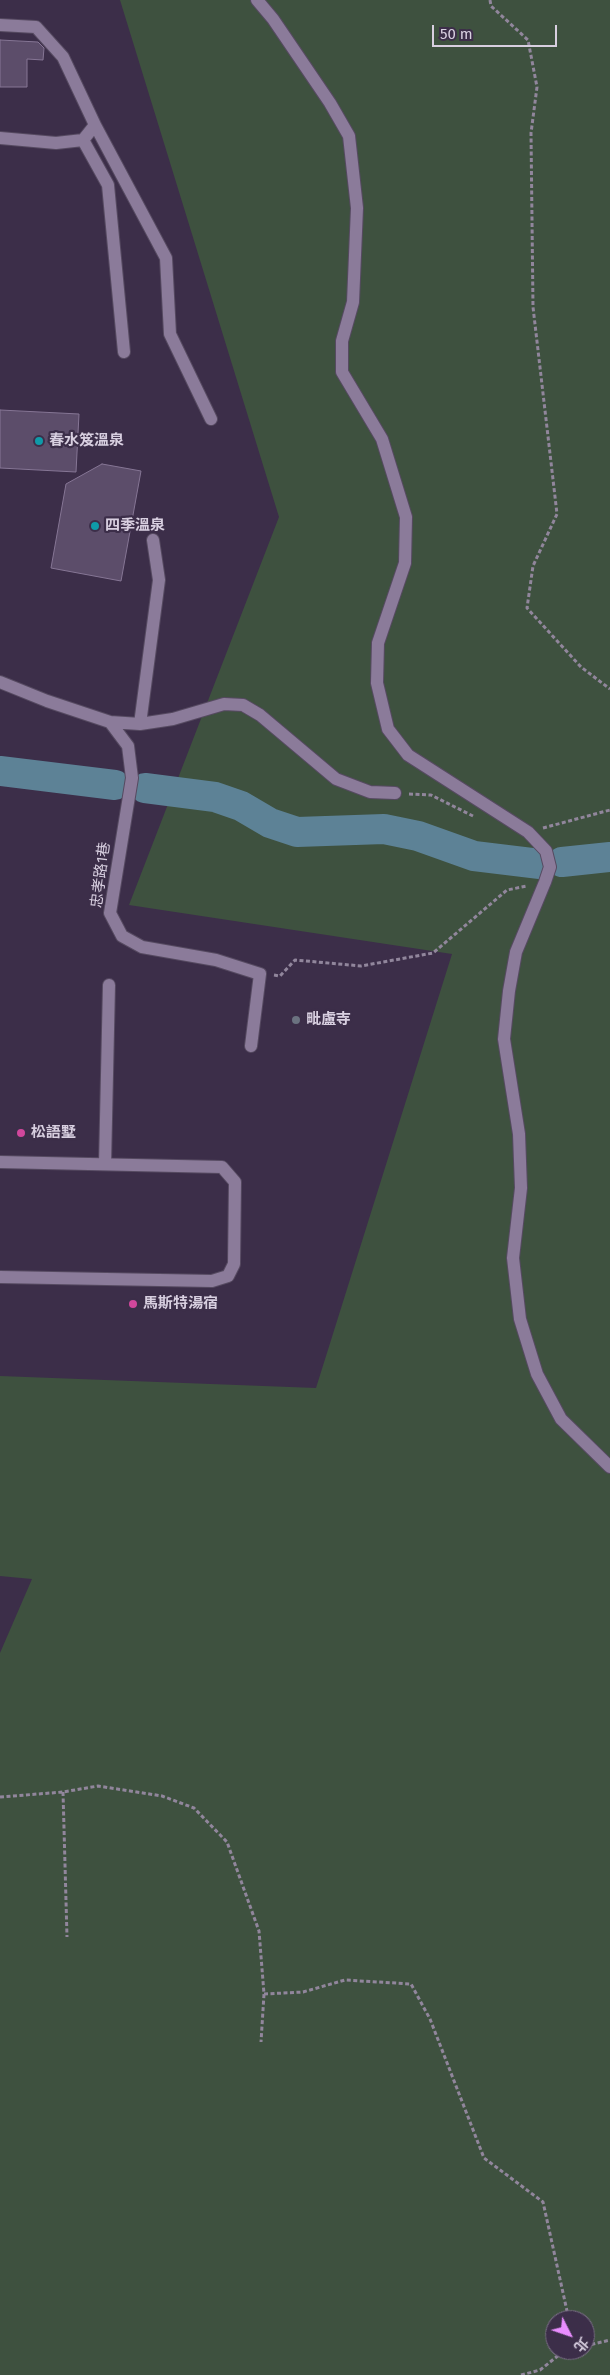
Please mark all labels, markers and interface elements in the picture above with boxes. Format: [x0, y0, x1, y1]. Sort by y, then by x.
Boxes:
scale bar [435, 15, 560, 47]
text: 50 m [440, 25, 473, 43]
place label: 春水笈溫泉 [49, 432, 124, 450]
marker: 春水笈溫泉 [33, 435, 45, 447]
place label: 四季溫泉 [105, 517, 165, 535]
marker: 四季溫泉 [89, 520, 101, 532]
street label: 忠孝路1巷 [88, 841, 114, 909]
place label: 毗盧寺 [306, 1011, 351, 1029]
marker: 毗盧寺 [290, 1014, 302, 1026]
place label: 松語墅 [31, 1124, 76, 1142]
marker: 松語墅 [15, 1127, 27, 1139]
place label: 馬斯特湯宿 [143, 1295, 218, 1313]
marker: 馬斯特湯宿 [127, 1298, 139, 1310]
north arrow [545, 2310, 595, 2360]
text: 北 [570, 2334, 592, 2355]

